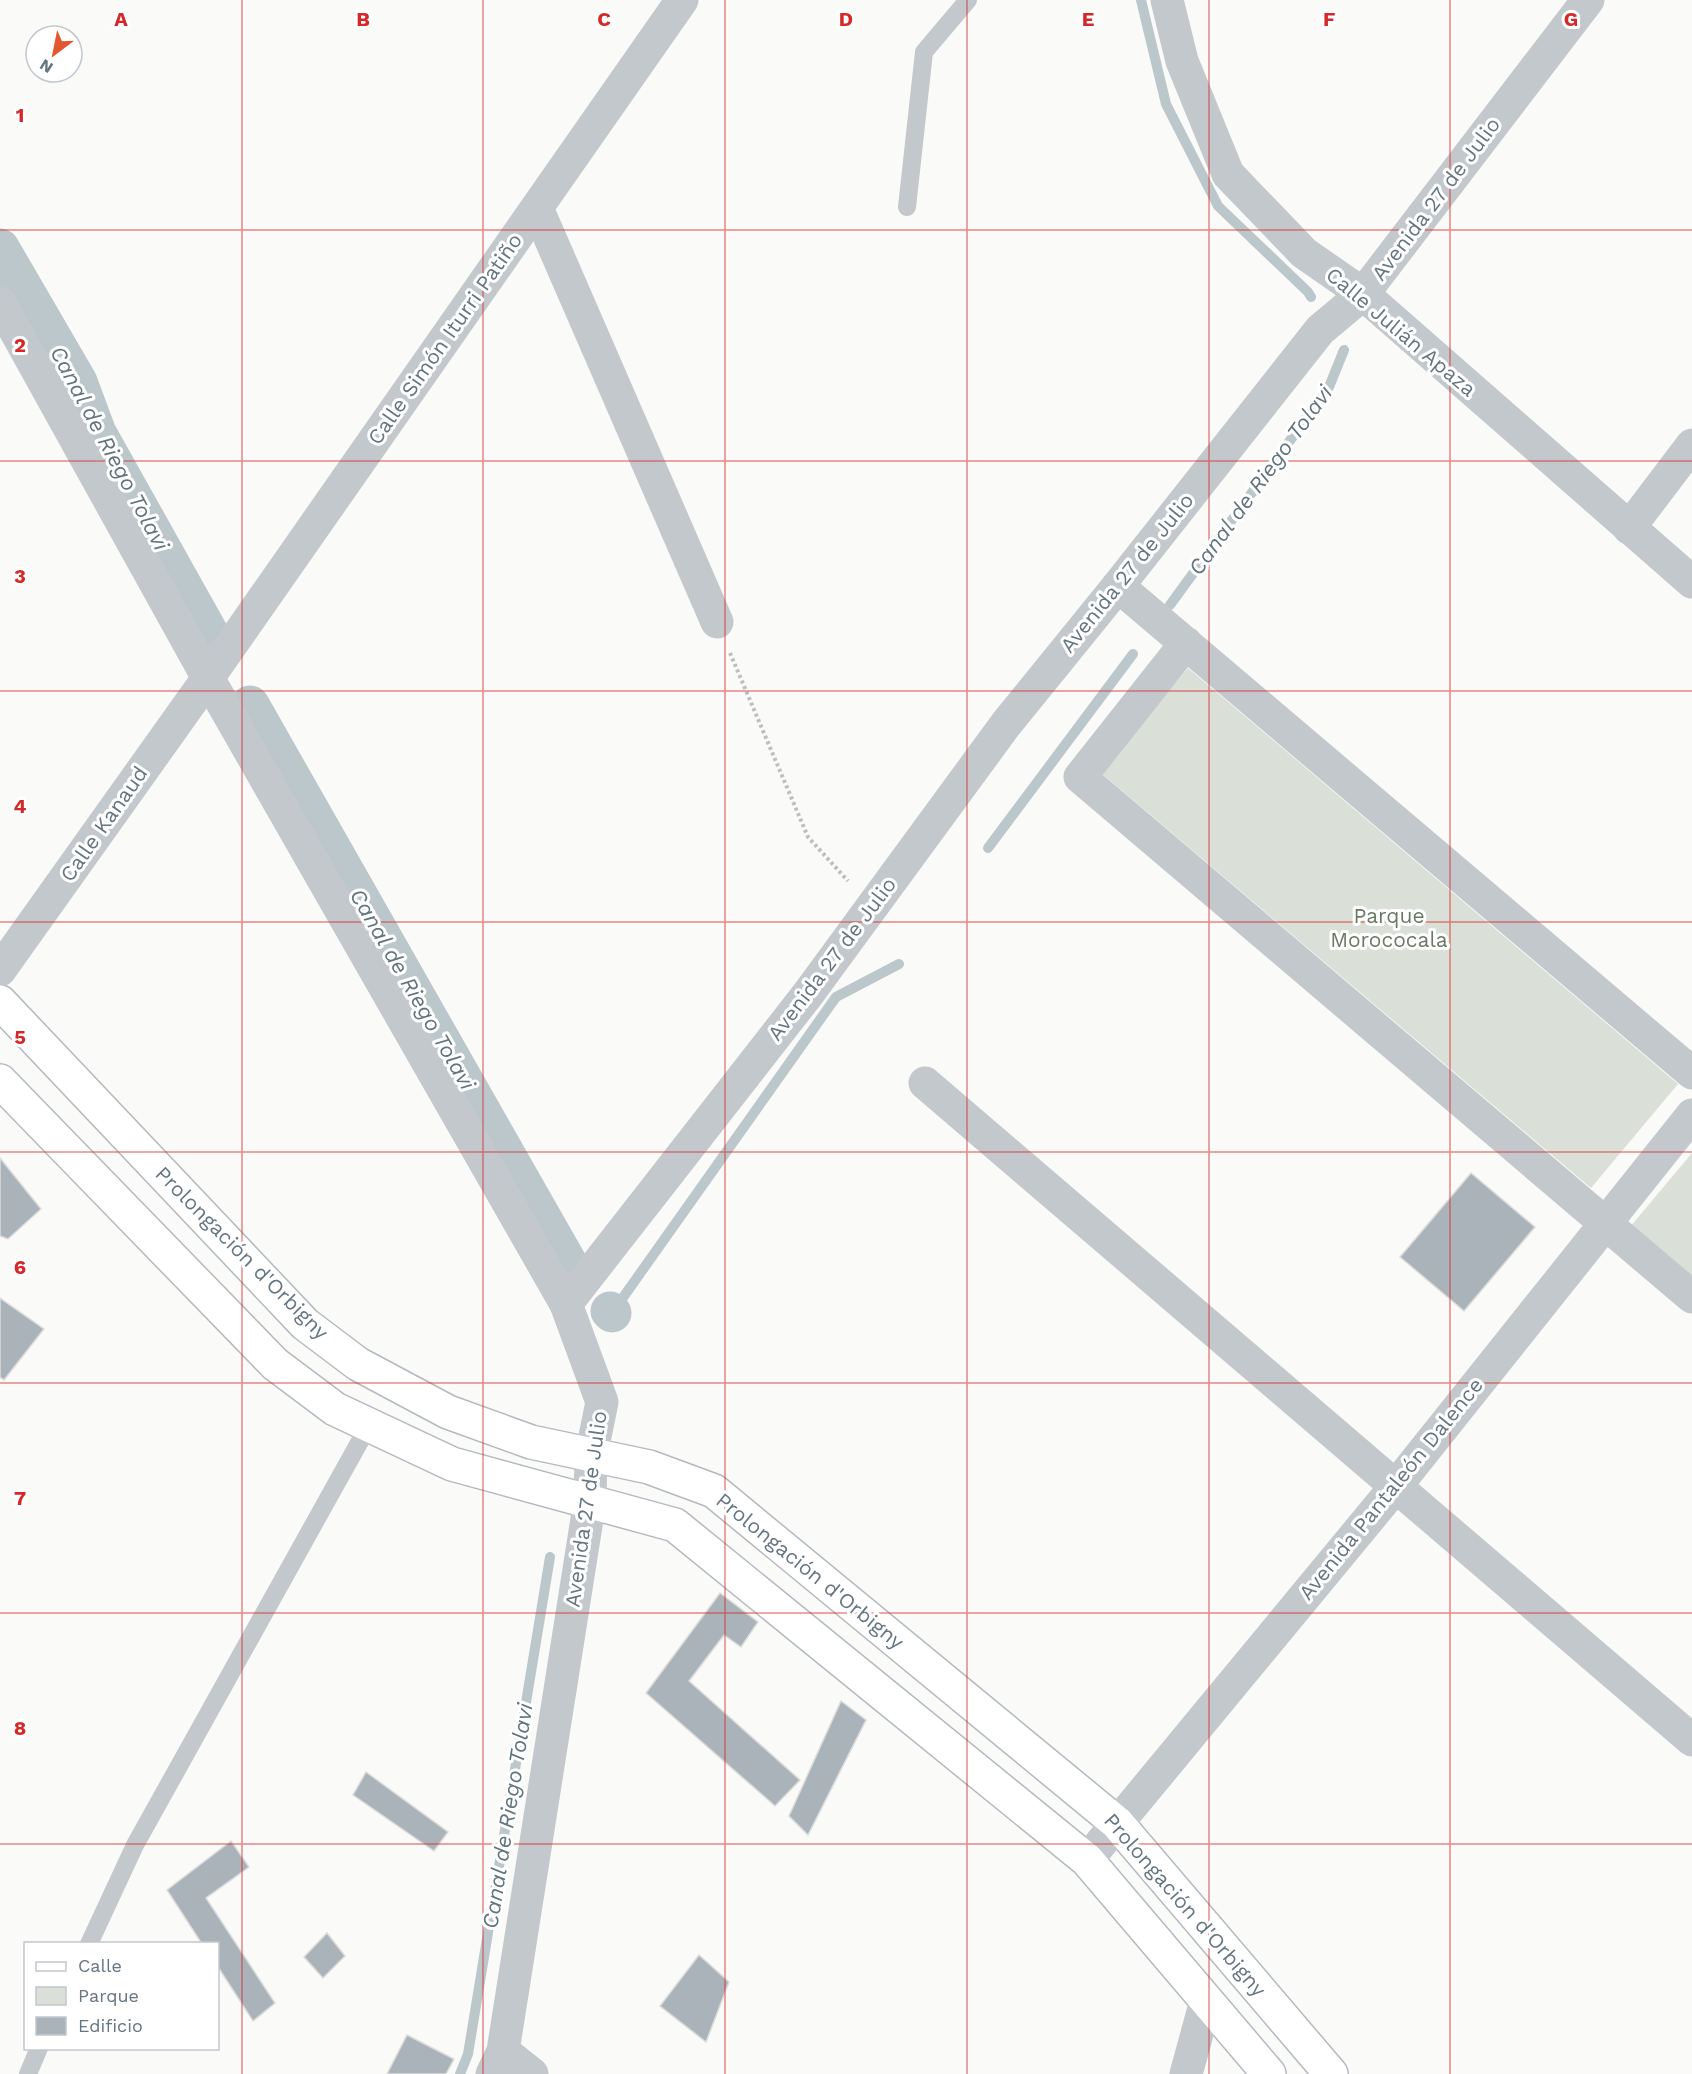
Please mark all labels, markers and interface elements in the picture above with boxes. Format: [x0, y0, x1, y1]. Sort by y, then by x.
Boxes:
text: A [114, 7, 128, 31]
text: B [356, 7, 370, 31]
text: C [597, 7, 611, 31]
text: D [839, 7, 853, 31]
text: E [1082, 7, 1094, 31]
text: F [1323, 7, 1335, 31]
text: G [1564, 7, 1578, 31]
north arrow [24, 24, 84, 84]
text: N [36, 55, 56, 77]
text: 1 [16, 103, 24, 127]
street label: Avenida 27 de Julio [1366, 112, 1505, 285]
street label: Calle Simón Iturri Patiño [362, 228, 527, 449]
street label: Calle Julián Apaza [1321, 262, 1481, 402]
text: 2 [14, 333, 26, 357]
water label: Canal de Riego Tolavi [45, 342, 175, 556]
water label: Canal de Riego Tolavi [1183, 380, 1338, 580]
street label: Avenida 27 de Julio [1055, 488, 1199, 657]
text: 3 [14, 564, 26, 588]
street label: Calle Kanaud [55, 761, 152, 886]
text: 4 [14, 794, 27, 818]
street label: Avenida 27 de Julio [762, 872, 901, 1045]
water label: Canal de Riego Tolavi [345, 884, 481, 1095]
park label: Parque Morococala [1330, 903, 1448, 952]
text: 5 [14, 1025, 26, 1049]
street label: Prolongación d'Orbigny [151, 1161, 334, 1345]
text: 6 [14, 1255, 26, 1279]
street label: Avenida Pantaleón Dalence [1293, 1373, 1488, 1605]
street label: Avenida 27 de Julio [559, 1409, 612, 1609]
text: 7 [14, 1486, 26, 1510]
street label: Prolongación d'Orbigny [711, 1487, 909, 1654]
water label: Canal de Riego Tolavi [477, 1700, 538, 1931]
text: 8 [14, 1716, 26, 1740]
street label: Prolongación d'Orbigny [1099, 1808, 1272, 2001]
legend [24, 1942, 219, 2050]
text: Calle [78, 1955, 122, 1976]
text: Parque [78, 1985, 139, 2006]
text: Edificio [78, 2015, 143, 2036]

